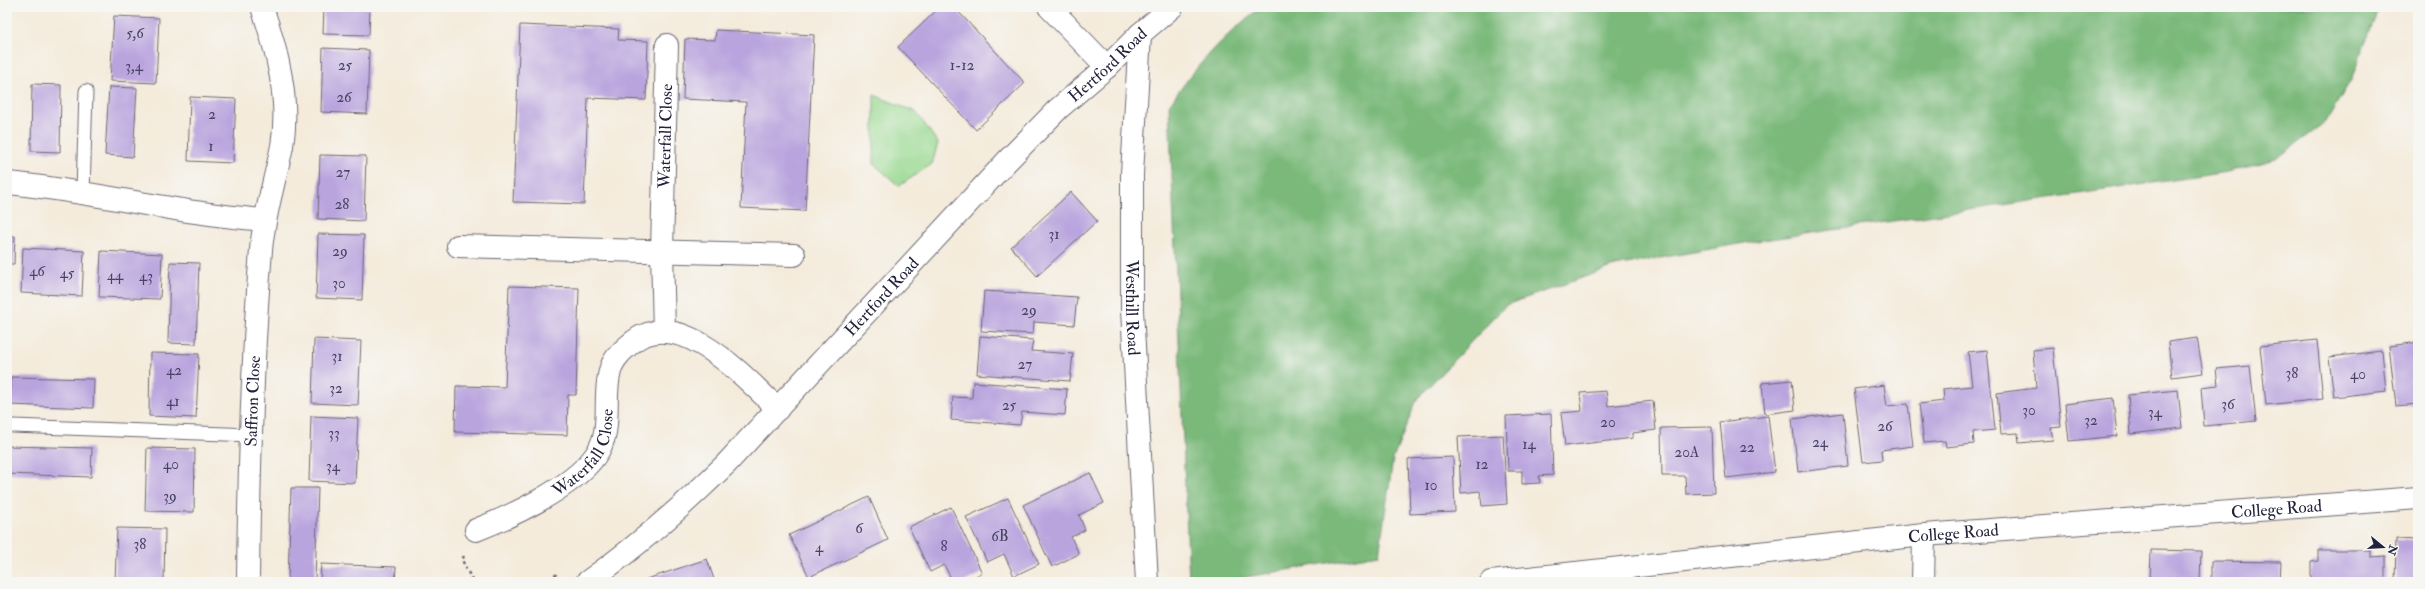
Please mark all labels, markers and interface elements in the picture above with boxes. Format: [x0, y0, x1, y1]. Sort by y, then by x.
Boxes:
street label: Hertford Road [1064, 23, 1152, 107]
house number: 5,6 [126, 24, 145, 43]
house number: 25 [338, 56, 352, 75]
house number: 1-12 [950, 56, 975, 75]
house number: 3,4 [125, 57, 144, 76]
street label: Waterfall Close [654, 84, 677, 190]
house number: 26 [336, 88, 353, 107]
house number: 2 [208, 105, 216, 124]
house number: 1 [208, 137, 214, 156]
house number: 27 [336, 163, 350, 182]
house number: 28 [335, 195, 349, 214]
house number: 31 [1048, 225, 1060, 244]
house number: 29 [332, 242, 348, 261]
street label: Hertford Road [840, 253, 924, 341]
street label: Westhill Road [1121, 259, 1145, 357]
house number: 46 [29, 262, 46, 281]
house number: 45 [60, 264, 75, 283]
house number: 44 [107, 266, 124, 285]
house number: 43 [139, 267, 153, 286]
house number: 30 [332, 274, 346, 293]
house number: 29 [1021, 301, 1037, 320]
house number: 31 [331, 347, 343, 366]
street label: Saffron Close [240, 355, 265, 447]
house number: 27 [1018, 355, 1032, 374]
house number: 42 [166, 361, 182, 380]
house number: 38 [2286, 364, 2298, 383]
house number: 40 [2350, 365, 2366, 384]
house number: 32 [329, 379, 343, 398]
house number: 41 [166, 392, 180, 411]
house number: 36 [2221, 395, 2236, 414]
house number: 25 [1002, 396, 1016, 415]
house number: 30 [2022, 401, 2036, 420]
house number: 34 [2148, 403, 2163, 422]
street label: Waterfall Close [547, 409, 618, 501]
house number: 32 [2084, 411, 2098, 430]
house number: 20 [1600, 413, 1616, 432]
house number: 26 [1877, 417, 1894, 436]
house number: 33 [328, 424, 340, 443]
house number: 24 [1812, 433, 1829, 452]
house number: 14 [1522, 435, 1537, 454]
house number: 22 [1739, 438, 1755, 457]
house number: 20A [1675, 443, 1700, 462]
house number: 40 [163, 455, 179, 474]
house number: 12 [1476, 455, 1489, 474]
house number: 34 [326, 457, 341, 476]
house number: 10 [1425, 476, 1437, 495]
house number: 39 [163, 487, 177, 506]
street label: College Road [2230, 495, 2323, 523]
house number: 6 [855, 519, 864, 538]
street label: College Road [1907, 519, 2000, 548]
house number: 6B [991, 527, 1009, 546]
north arrow [2363, 527, 2403, 567]
house number: 38 [134, 535, 146, 554]
house number: 8 [940, 537, 948, 556]
house number: 4 [815, 538, 824, 557]
text: N [2384, 542, 2400, 558]

